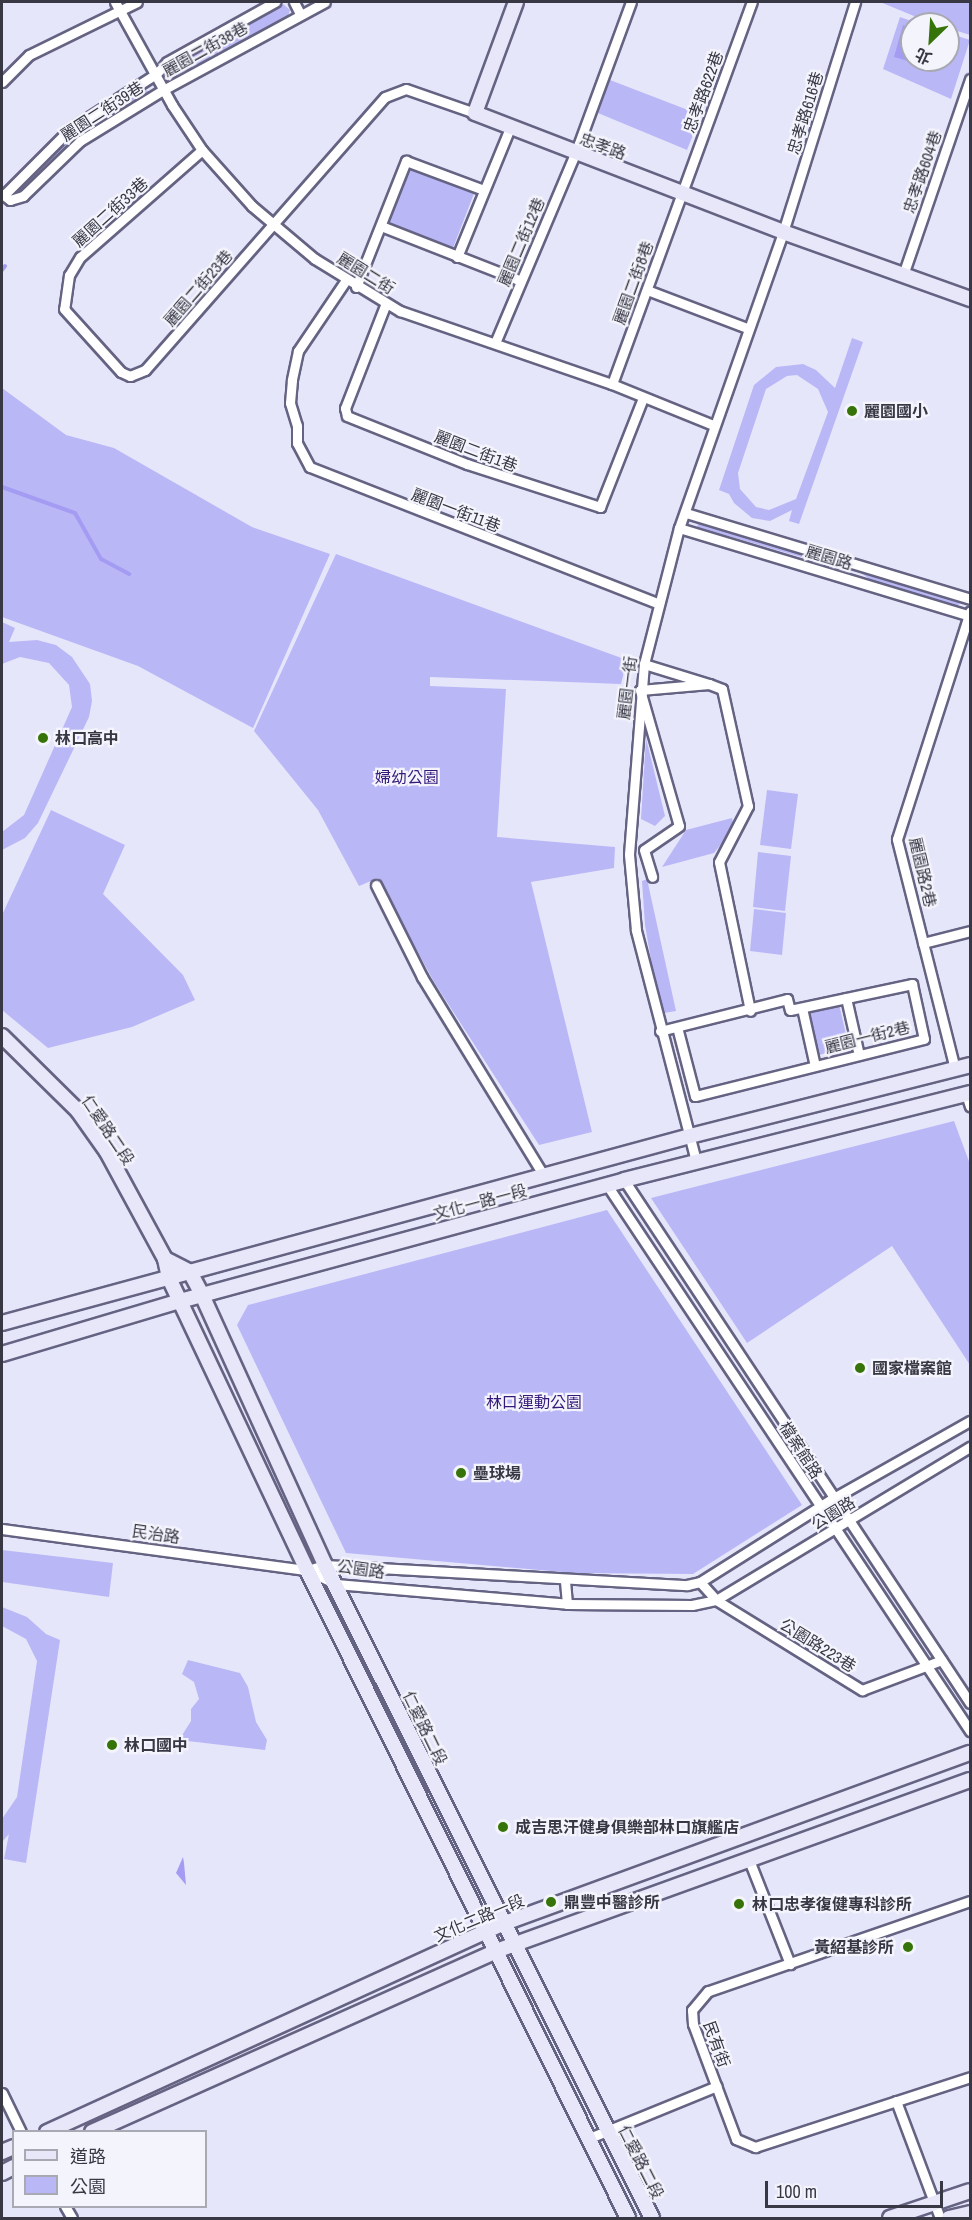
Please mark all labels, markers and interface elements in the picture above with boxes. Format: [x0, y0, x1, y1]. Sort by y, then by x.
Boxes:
north arrow [900, 12, 960, 72]
street label: 麗園二街38巷 [159, 18, 251, 80]
text: 北 [911, 43, 935, 70]
street label: 忠孝路622巷 [679, 48, 727, 136]
street label: 忠孝路616巷 [783, 69, 827, 157]
street label: 麗園二街39巷 [57, 77, 147, 145]
street label: 忠孝路604巷 [899, 128, 945, 216]
street label: 忠孝路 [577, 129, 629, 163]
street label: 麗園二街33巷 [68, 173, 152, 251]
street label: 麗園二街12巷 [494, 195, 548, 289]
street label: 麗園二街8巷 [609, 239, 657, 327]
street label: 麗園二街23巷 [160, 246, 236, 330]
street label: 麗園二街 [334, 248, 398, 298]
place label: 麗園國小 [864, 401, 928, 421]
marker: 麗園國小 [845, 404, 859, 418]
street label: 麗園二街1巷 [432, 426, 520, 476]
street label: 麗園一街11巷 [409, 484, 503, 536]
street label: 麗園路 [803, 541, 855, 573]
street label: 麗園一街 [614, 655, 640, 721]
place label: 林口高中 [55, 728, 119, 748]
marker: 林口高中 [36, 731, 50, 745]
park label: 婦幼公園 [375, 767, 439, 787]
street label: 麗園路2巷 [906, 835, 940, 909]
street label: 麗園一街2巷 [822, 1017, 912, 1057]
street label: 仁愛路二段 [78, 1091, 138, 1169]
street label: 文化一路一段 [431, 1180, 529, 1224]
place label: 國家檔案館 [872, 1358, 952, 1378]
marker: 國家檔案館 [853, 1361, 867, 1375]
park label: 林口運動公園 [486, 1392, 582, 1412]
street label: 檔案館路 [776, 1418, 826, 1482]
place label: 壘球場 [473, 1463, 521, 1483]
marker: 壘球場 [454, 1466, 468, 1480]
street label: 公園路 [807, 1492, 859, 1534]
street label: 民治路 [131, 1521, 181, 1547]
street label: 公園路 [336, 1556, 386, 1582]
street label: 公園路223巷 [776, 1614, 860, 1676]
street label: 仁愛路二段 [399, 1688, 451, 1768]
place label: 林口國中 [124, 1735, 188, 1755]
marker: 林口國中 [105, 1738, 119, 1752]
place label: 成吉思汗健身俱樂部林口旗艦店 [515, 1817, 739, 1837]
marker: 成吉思汗健身俱樂部林口旗艦店 [496, 1820, 510, 1834]
street label: 文化二路一段 [431, 1890, 527, 1946]
place label: 鼎豐中醫診所 [564, 1892, 660, 1912]
marker: 鼎豐中醫診所 [542, 1893, 560, 1911]
place label: 林口忠孝復健專科診所 [752, 1894, 912, 1914]
marker: 林口忠孝復健專科診所 [730, 1895, 748, 1913]
place label: 黃紹基診所 [814, 1937, 894, 1957]
marker: 黃紹基診所 [899, 1938, 917, 1956]
street label: 民有街 [700, 2018, 734, 2070]
street label: 仁愛路二段 [614, 2122, 668, 2202]
legend [12, 2130, 207, 2208]
text: 道路 [70, 2144, 106, 2169]
scale bar [768, 2169, 946, 2207]
text: 公園 [70, 2174, 106, 2199]
text: 100 m [776, 2179, 817, 2204]

